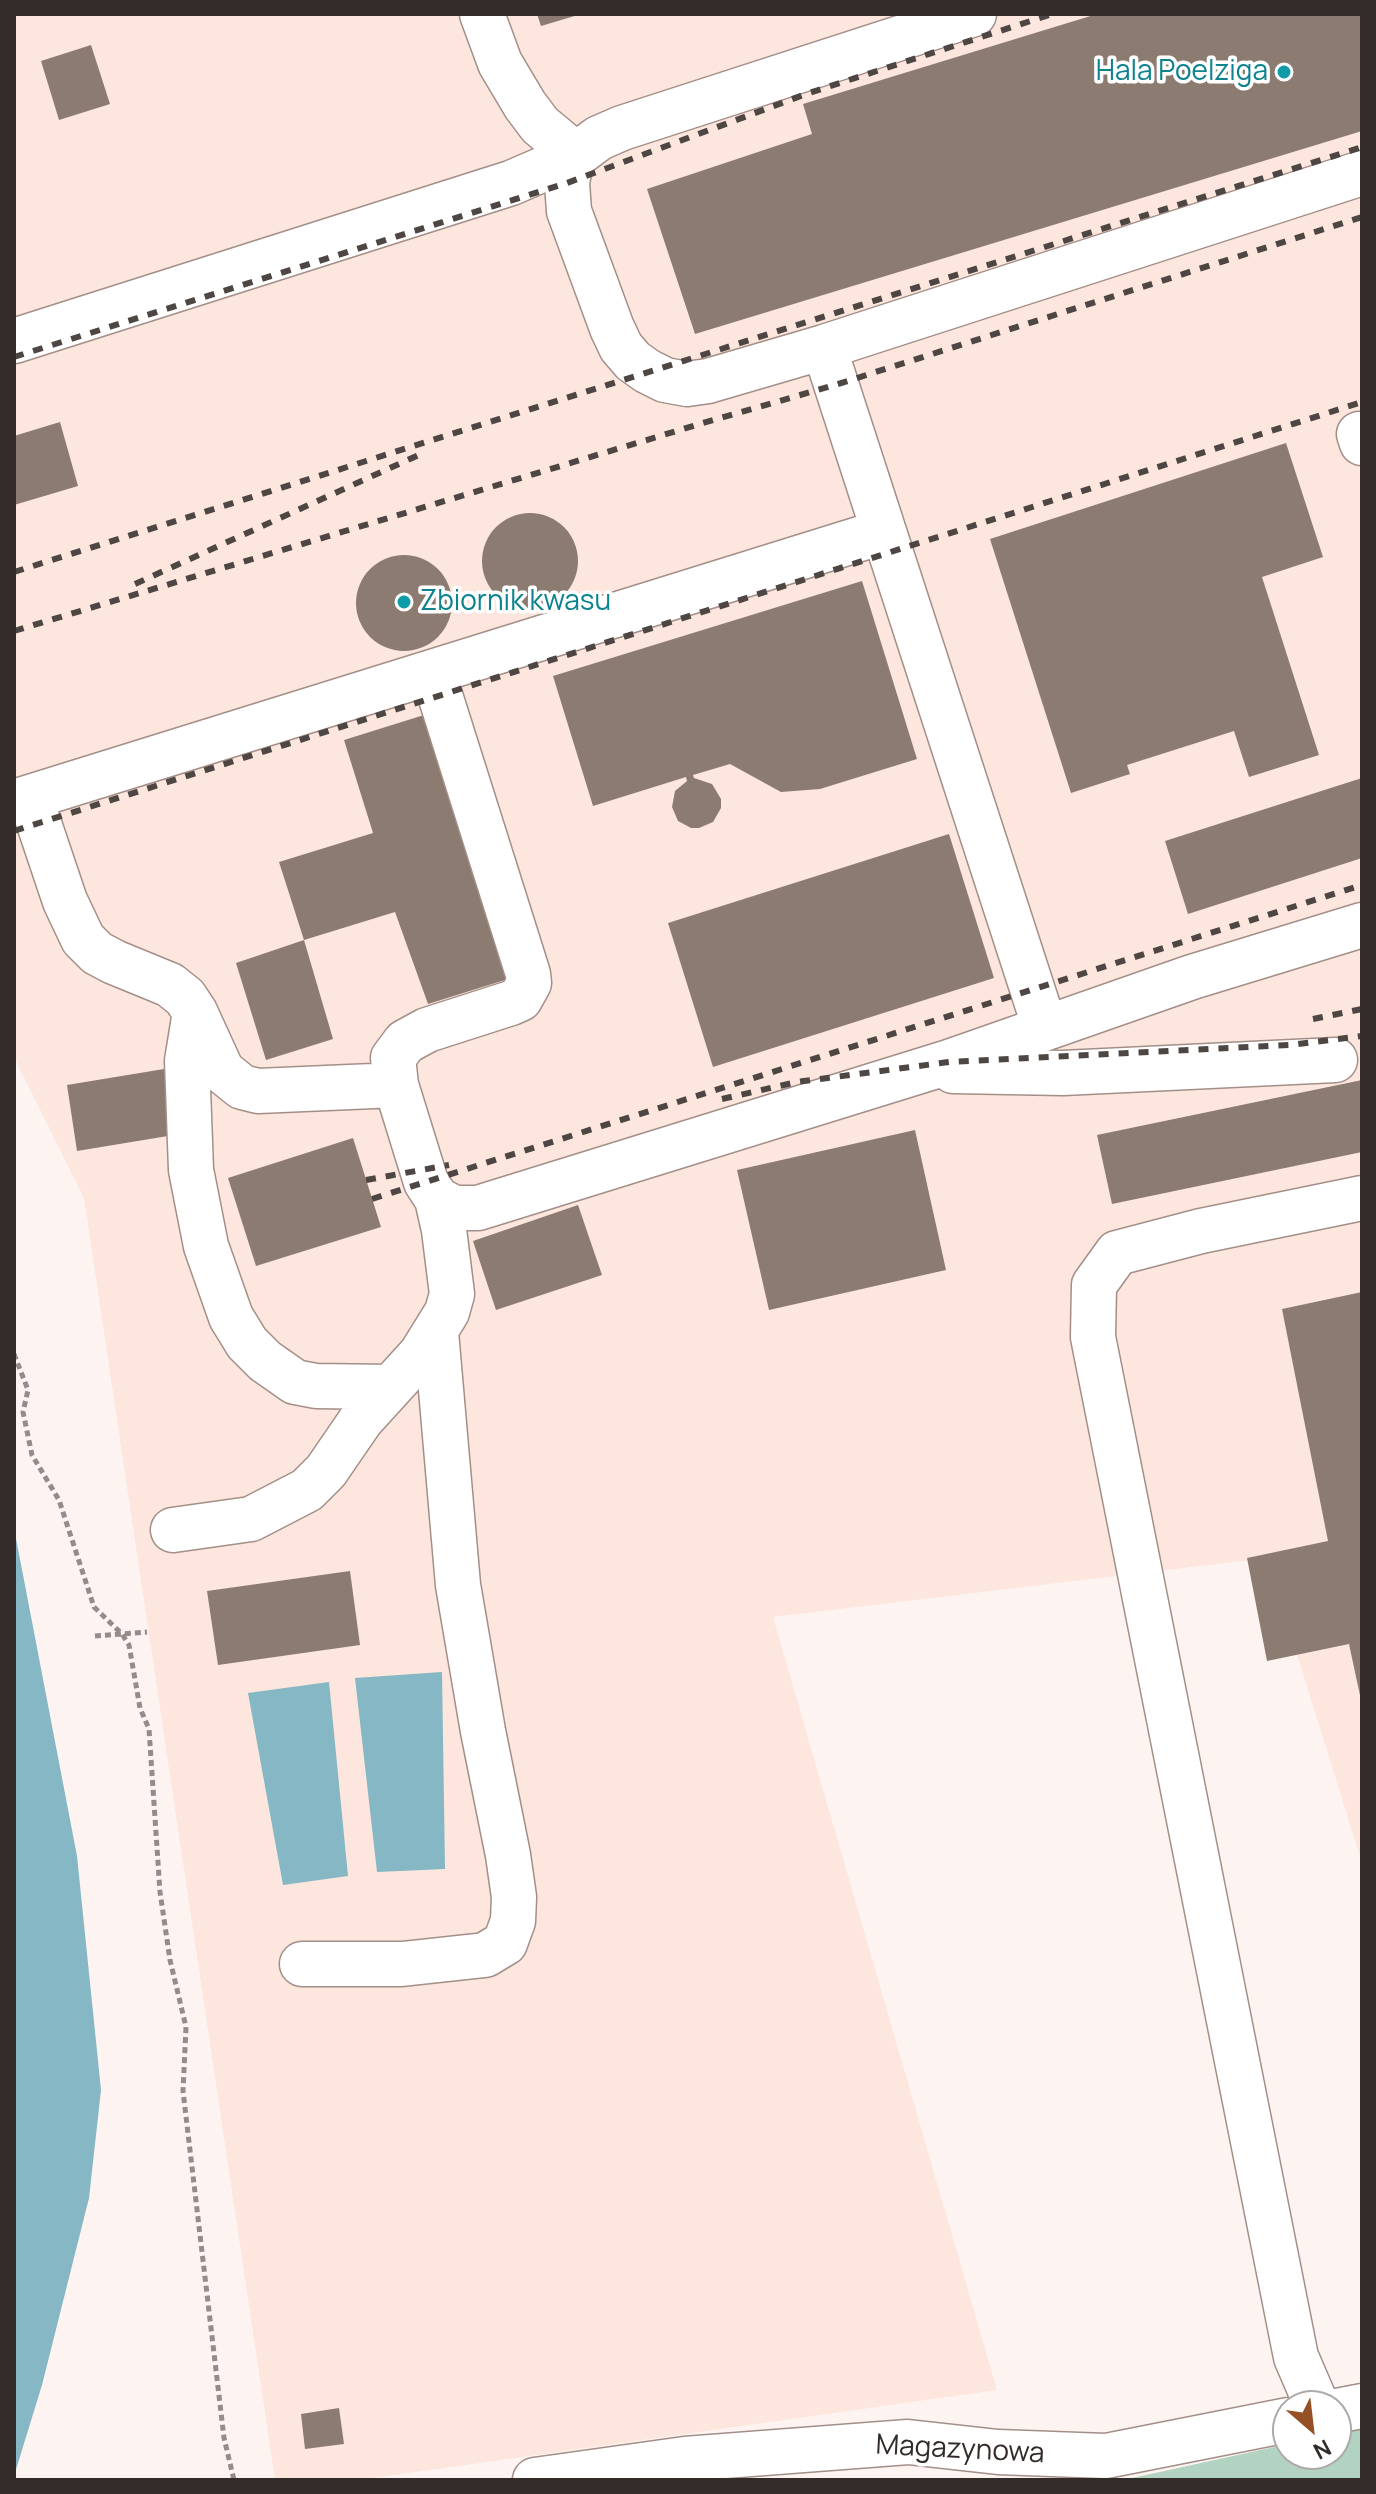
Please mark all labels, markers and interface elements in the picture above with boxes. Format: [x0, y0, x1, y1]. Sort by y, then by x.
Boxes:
place label: Hala Poelziga [1096, 55, 1268, 89]
marker: Hala Poelziga [1275, 63, 1293, 81]
place label: Zbiornik kwasu [420, 585, 611, 619]
marker: Zbiornik kwasu [395, 593, 413, 611]
north arrow [1272, 2390, 1352, 2470]
street label: Magazynowa [875, 2429, 1045, 2471]
text: N [1308, 2432, 1336, 2466]

